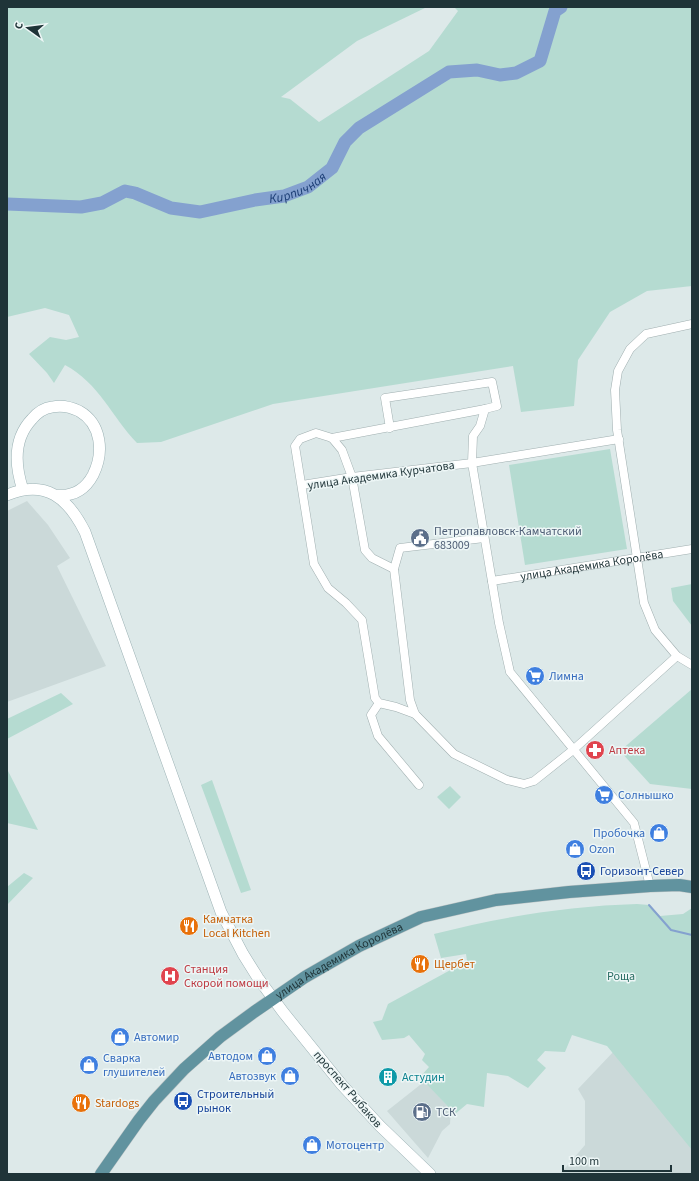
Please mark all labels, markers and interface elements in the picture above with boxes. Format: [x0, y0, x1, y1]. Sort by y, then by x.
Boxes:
north arrow [8, 8, 48, 48]
text: С [11, 20, 27, 31]
water label: Кирпичная [268, 168, 330, 208]
street label: улица Академика Курчатова [306, 457, 456, 494]
place label: Петропавловск-Камчатский 683009 [434, 523, 582, 554]
public building icon: Петропавловск-Камчатский 683009 [409, 527, 431, 549]
street label: улица Академика Королёва [519, 546, 664, 585]
supermarket icon: Лимна [524, 665, 546, 687]
place label: Лимна [549, 668, 584, 685]
pharmacy icon: Аптека [584, 739, 606, 761]
place label: Аптека [609, 742, 645, 759]
supermarket icon: Солнышко [593, 784, 615, 806]
place label: Солнышко [618, 787, 674, 804]
shop icon: Пробочка [648, 822, 670, 844]
place label: Пробочка [593, 825, 645, 842]
shop icon: Ozon [564, 838, 586, 860]
place label: Ozon [589, 841, 615, 858]
bus stop icon: Горизонт-Север [575, 860, 597, 882]
place label: Горизонт-Север [600, 863, 684, 880]
place label: Камчатка Local Kitchen [203, 911, 270, 942]
restaurant icon: Камчатка Local Kitchen [178, 915, 200, 937]
street label: улица Академика Королёва [272, 919, 406, 1004]
restaurant icon: Щербет [409, 953, 431, 975]
place label: Щербет [434, 956, 476, 973]
place label: Станция Скорой помощи [184, 961, 269, 992]
hospital icon: Станция Скорой помощи [159, 965, 181, 987]
park label: Роща [607, 968, 635, 985]
shop icon: Автомир [109, 1026, 131, 1048]
place label: Автомир [134, 1029, 180, 1046]
shop icon: Автодом [256, 1045, 278, 1067]
street label: проспект Рыбаков [309, 1047, 386, 1132]
place label: Автодом [208, 1048, 253, 1065]
place label: Сварка глушителей [103, 1050, 165, 1081]
shop icon: Сварка глушителей [78, 1054, 100, 1076]
shop icon: Автозвук [279, 1065, 301, 1087]
building icon: Астудин [377, 1066, 399, 1088]
place label: Автозвук [229, 1068, 276, 1085]
place label: Астудин [402, 1069, 445, 1086]
place label: Строительный рынок [197, 1086, 274, 1117]
bus stop icon: Строительный рынок [172, 1090, 194, 1112]
restaurant icon: Stardogs [70, 1092, 92, 1114]
place label: Stardogs [95, 1095, 139, 1112]
fuel station icon: ТСК [411, 1101, 433, 1123]
place label: ТСК [436, 1104, 456, 1121]
shop icon: Мотоцентр [301, 1134, 323, 1156]
place label: Мотоцентр [326, 1137, 385, 1154]
scale bar [563, 1147, 671, 1173]
text: 100 m [569, 1153, 599, 1170]

